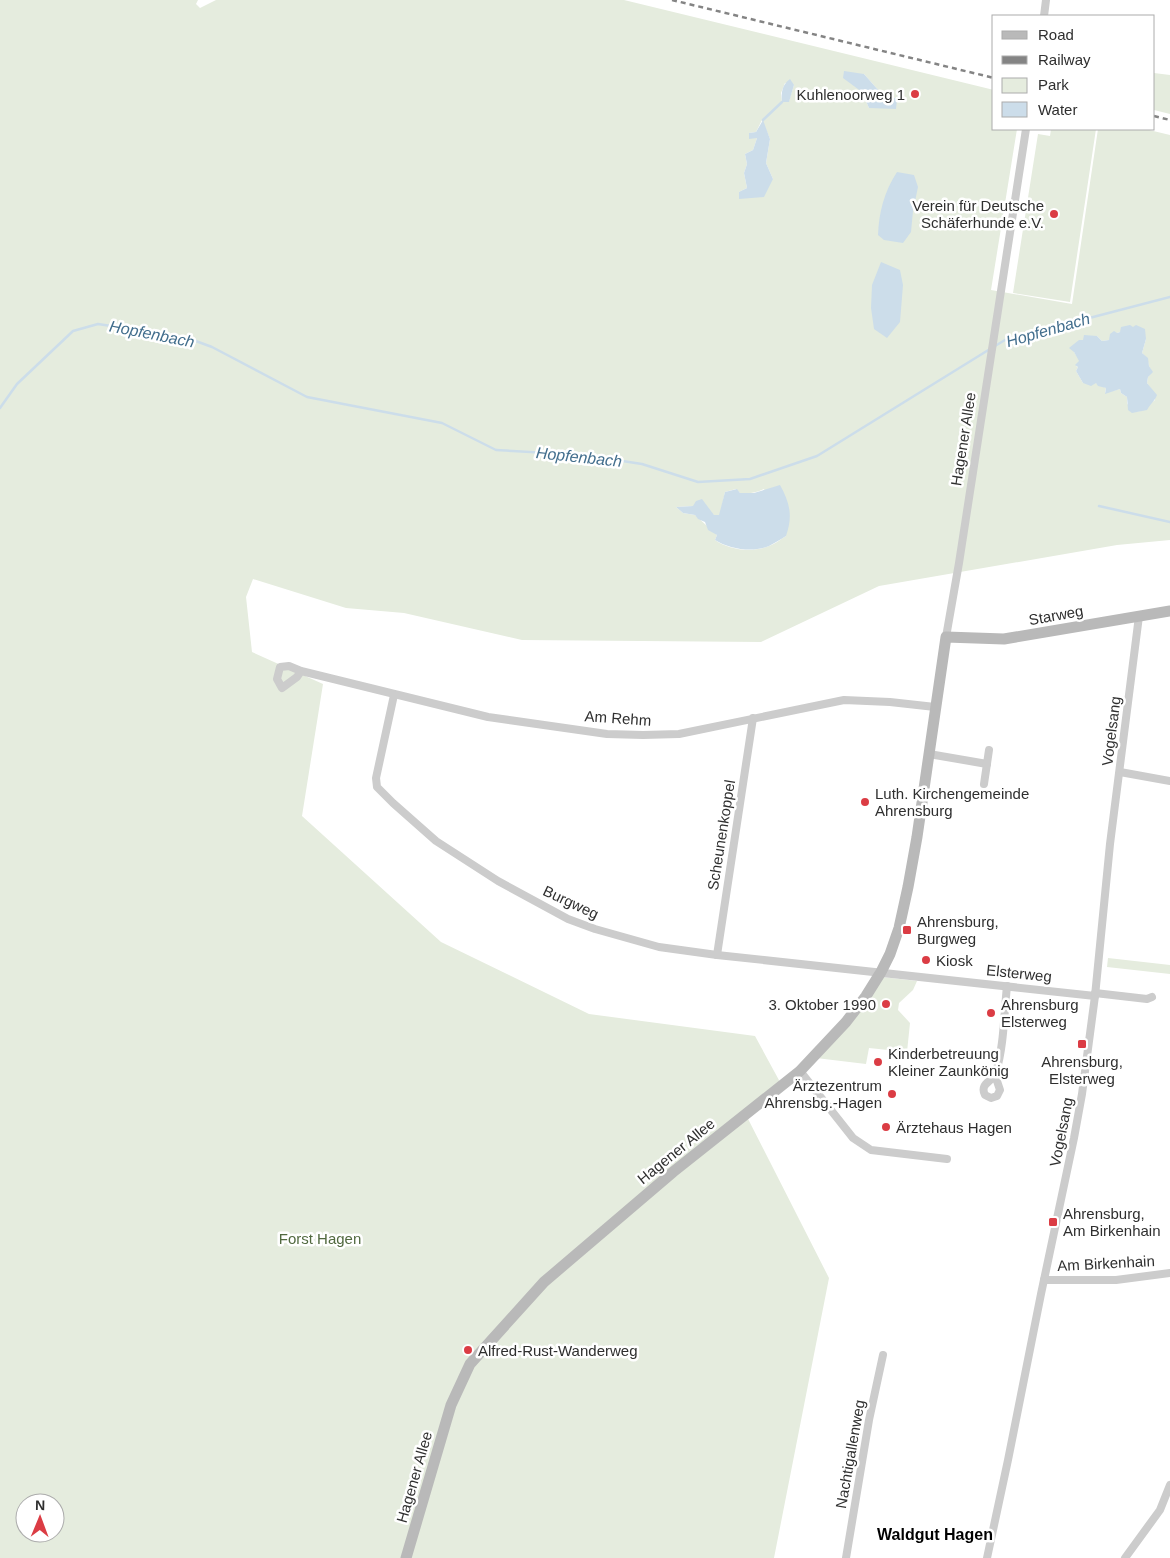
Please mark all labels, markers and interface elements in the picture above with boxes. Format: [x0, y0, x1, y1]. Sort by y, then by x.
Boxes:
legend [992, 15, 1155, 130]
text: Road [1038, 26, 1074, 43]
text: Railway [1038, 51, 1091, 68]
text: Park [1038, 76, 1069, 93]
place label: Kuhlenoorweg 1 [797, 86, 905, 103]
marker: Kuhlenoorweg 1 [909, 88, 921, 100]
text: Water [1038, 101, 1077, 118]
place label: Verein für Deutsche Schäferhunde e.V. [912, 197, 1044, 231]
marker: Verein für Deutsche Schäferhunde e.V. [1048, 208, 1060, 220]
water label: Hopfenbach [1004, 310, 1092, 350]
water label: Hopfenbach [108, 317, 196, 351]
street label: Hagener Allee [947, 391, 979, 487]
water label: Hopfenbach [535, 444, 623, 470]
street label: Starweg [1027, 602, 1085, 628]
street label: Vogelsang [1098, 695, 1124, 767]
street label: Am Rehm [584, 707, 652, 729]
street label: Scheunenkoppel [704, 778, 738, 892]
place label: Luth. Kirchengemeinde Ahrensburg [875, 785, 1029, 819]
marker: Luth. Kirchengemeinde Ahrensburg [859, 796, 871, 808]
street label: Burgweg [541, 882, 601, 922]
place label: Ahrensburg, Burgweg [917, 913, 999, 947]
marker: Ahrensburg, Burgweg [901, 924, 913, 936]
place label: Kiosk [936, 952, 973, 969]
marker: Kiosk [920, 954, 932, 966]
street label: Elsterweg [985, 961, 1053, 985]
place label: 3. Oktober 1990 [768, 996, 876, 1013]
place label: Ahrensburg Elsterweg [1001, 996, 1079, 1030]
marker: 3. Oktober 1990 [880, 998, 892, 1010]
marker: Ahrensburg Elsterweg [985, 1007, 997, 1019]
marker: Ahrensburg, Elsterweg [1076, 1038, 1088, 1050]
place label: Kinderbetreuung Kleiner Zaunkönig [888, 1045, 1009, 1079]
place label: Ahrensburg, Elsterweg [1041, 1053, 1123, 1087]
marker: Kinderbetreuung Kleiner Zaunkönig [872, 1056, 884, 1068]
place label: Ärztezentrum Ahrensbg.-Hagen [764, 1077, 882, 1111]
marker: Ärztezentrum Ahrensbg.-Hagen [886, 1088, 898, 1100]
street label: Vogelsang [1046, 1096, 1076, 1168]
street label: Hagener Allee [634, 1115, 718, 1187]
place label: Ärztehaus Hagen [896, 1119, 1012, 1136]
marker: Ärztehaus Hagen [880, 1121, 892, 1133]
place label: Ahrensburg, Am Birkenhain [1063, 1205, 1161, 1239]
marker: Ahrensburg, Am Birkenhain [1047, 1216, 1059, 1228]
park label: Forst Hagen [279, 1230, 361, 1247]
street label: Am Birkenhain [1057, 1252, 1155, 1274]
place label: Alfred-Rust-Wanderweg [478, 1342, 638, 1359]
marker: Alfred-Rust-Wanderweg [462, 1344, 474, 1356]
street label: Nachtigallenweg [832, 1398, 868, 1510]
street label: Hagener Allee [393, 1429, 435, 1525]
north arrow [15, 1493, 65, 1543]
text: N [35, 1497, 45, 1513]
district label: Waldgut Hagen [877, 1526, 993, 1543]

